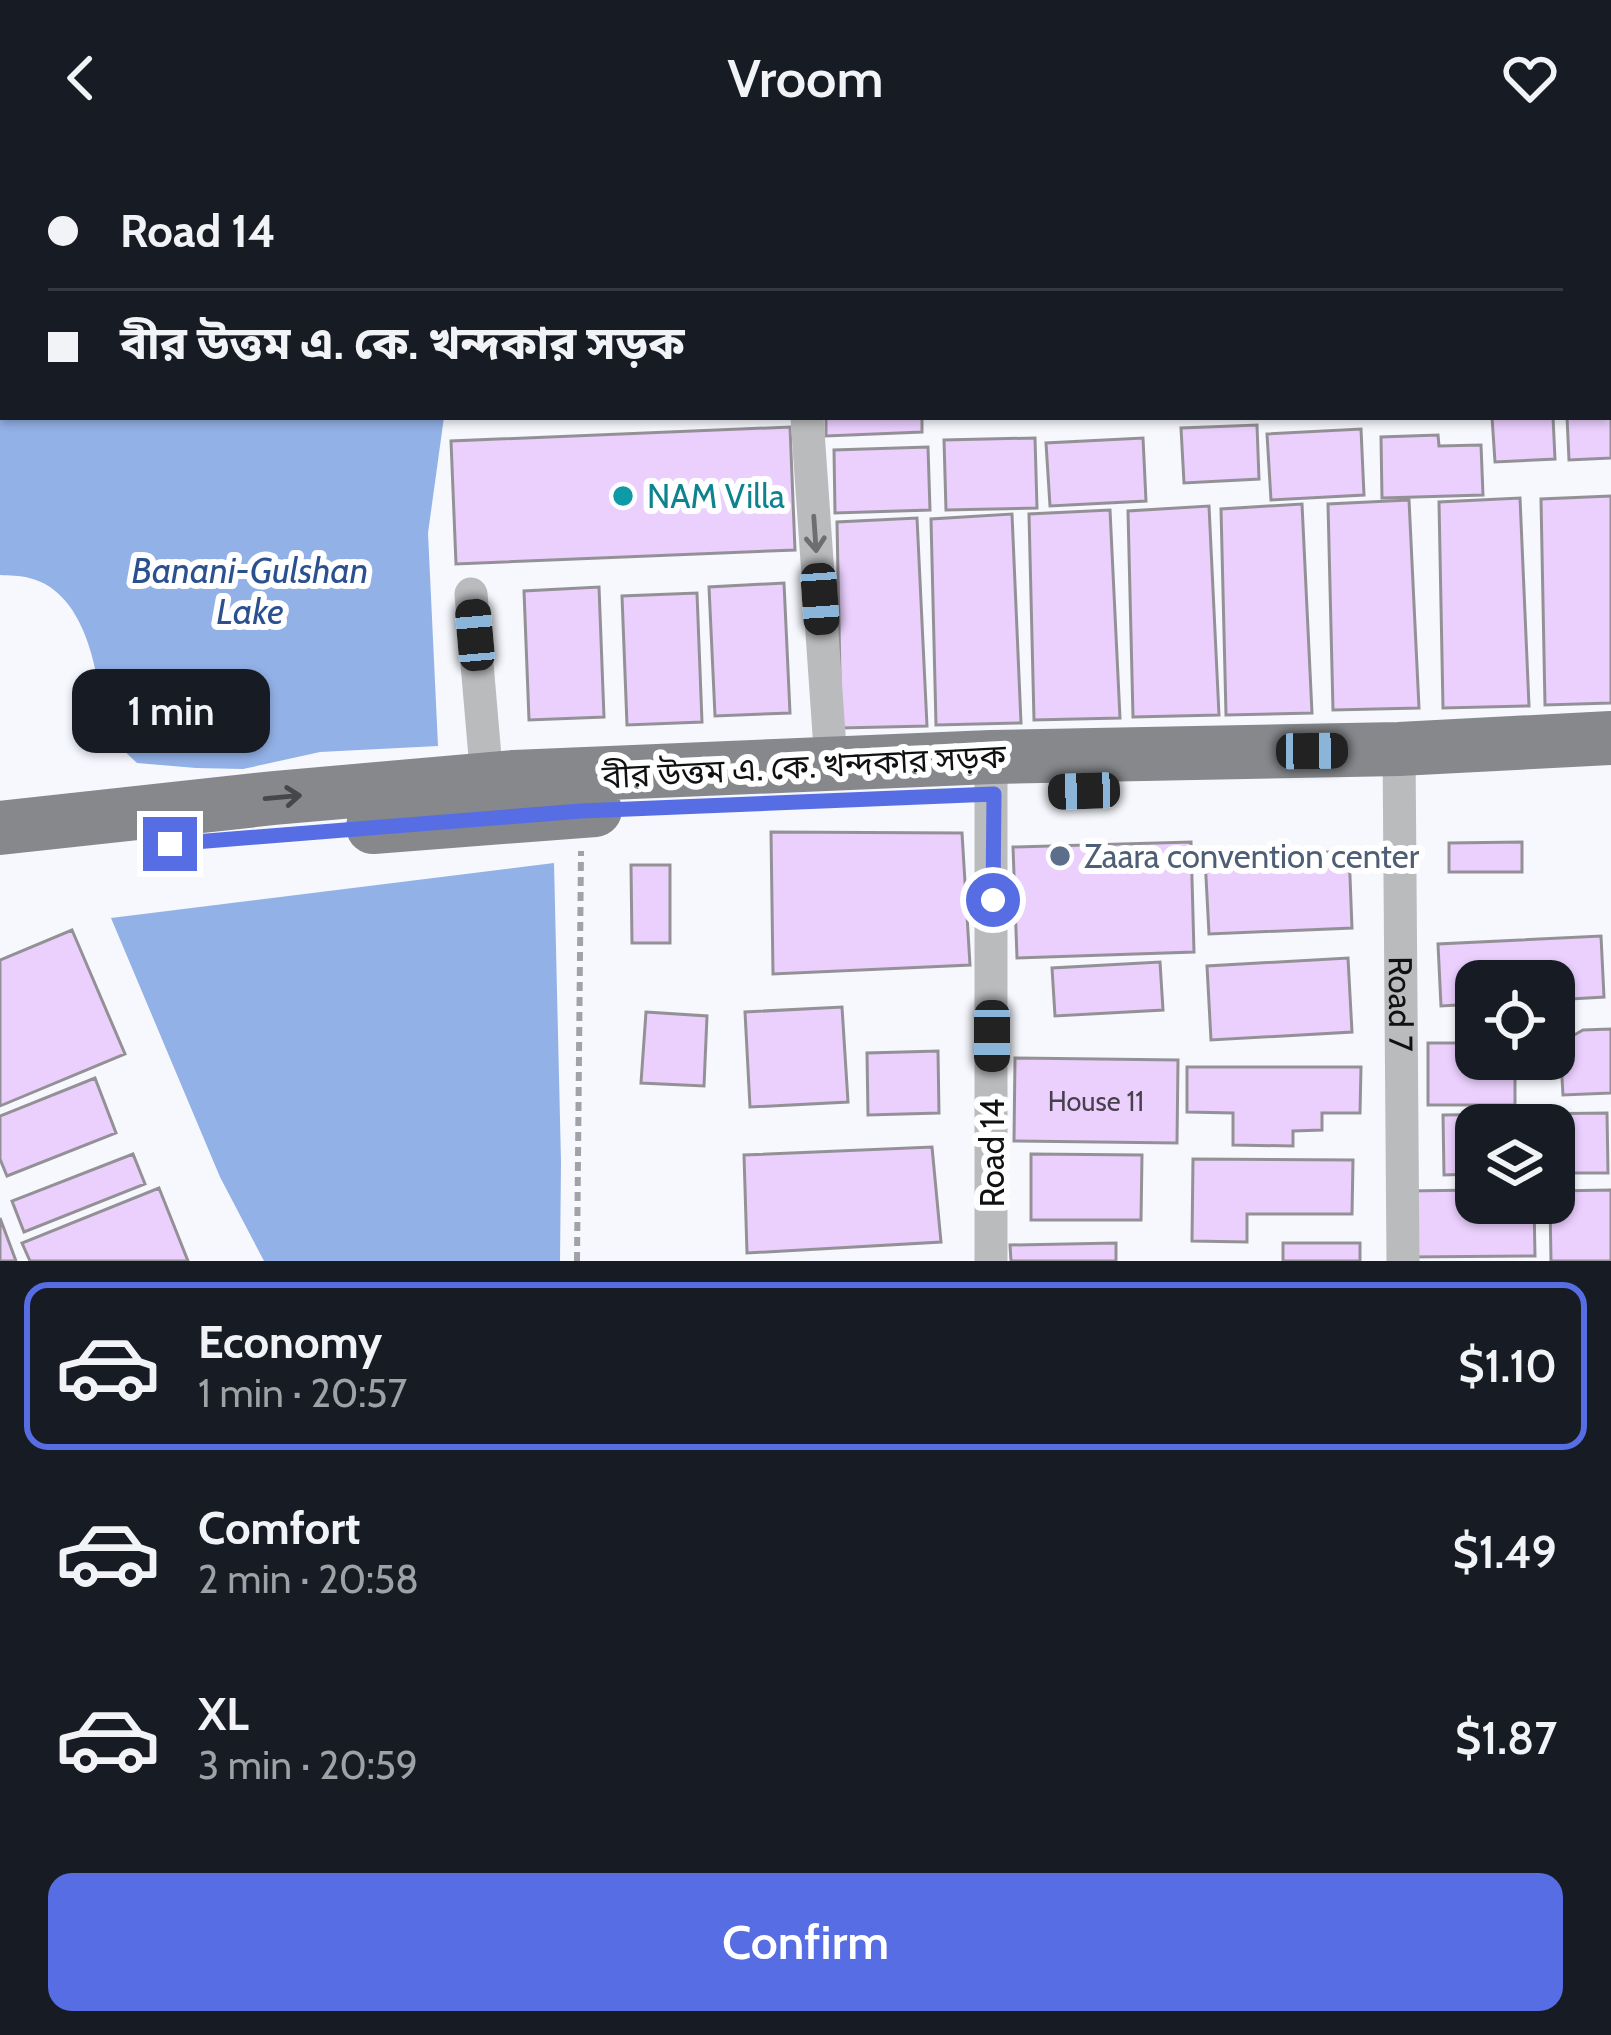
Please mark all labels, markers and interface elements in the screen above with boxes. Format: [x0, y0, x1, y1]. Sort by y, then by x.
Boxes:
icon: back [48, 45, 114, 111]
text: Vroom [727, 45, 884, 111]
icon: heart [1497, 45, 1563, 111]
text: Road 14 [120, 204, 276, 258]
text: বীর উত্তম এ. কে. খন্দকার সড়ক [120, 316, 685, 370]
place label: NAM Villa [647, 476, 785, 516]
marker: NAM Villa [610, 483, 636, 509]
one-way arrow [804, 514, 827, 553]
water label: Banani-Gulshan Lake [132, 548, 368, 633]
car [800, 562, 840, 636]
car [454, 598, 496, 672]
callout: 1 min [71, 670, 269, 754]
text: 1 min [127, 687, 215, 735]
car [1276, 732, 1348, 770]
street label: বীর উত্তম এ. কে. খন্দকার সড়ক [600, 735, 1007, 797]
car [1047, 772, 1121, 810]
one-way arrow [263, 785, 302, 808]
route end [143, 817, 197, 871]
place label: Zaara convention center [1084, 836, 1420, 876]
marker: Zaara convention center [1047, 843, 1073, 869]
route start [966, 873, 1020, 927]
street label: Road 7 [1381, 956, 1421, 1052]
map controls [1455, 960, 1575, 1224]
button: locate [1455, 960, 1575, 1080]
car [974, 1000, 1010, 1072]
house number: House 11 [1048, 1085, 1144, 1118]
street label: Road 14 [972, 1099, 1012, 1207]
button: layers [1455, 1104, 1575, 1224]
icon: car [54, 1312, 162, 1420]
text: Economy [198, 1315, 382, 1369]
text: $1.10 [1458, 1339, 1557, 1393]
text: 1 min · 20:57 [198, 1369, 407, 1417]
icon: car [54, 1498, 162, 1606]
text: Comfort [198, 1501, 361, 1555]
text: $1.49 [1453, 1525, 1557, 1579]
text: 2 min · 20:58 [198, 1555, 419, 1603]
icon: car [54, 1684, 162, 1792]
text: XL [198, 1687, 249, 1741]
text: $1.87 [1455, 1711, 1557, 1765]
text: 3 min · 20:59 [198, 1741, 418, 1789]
button: Confirm [48, 1873, 1563, 2011]

